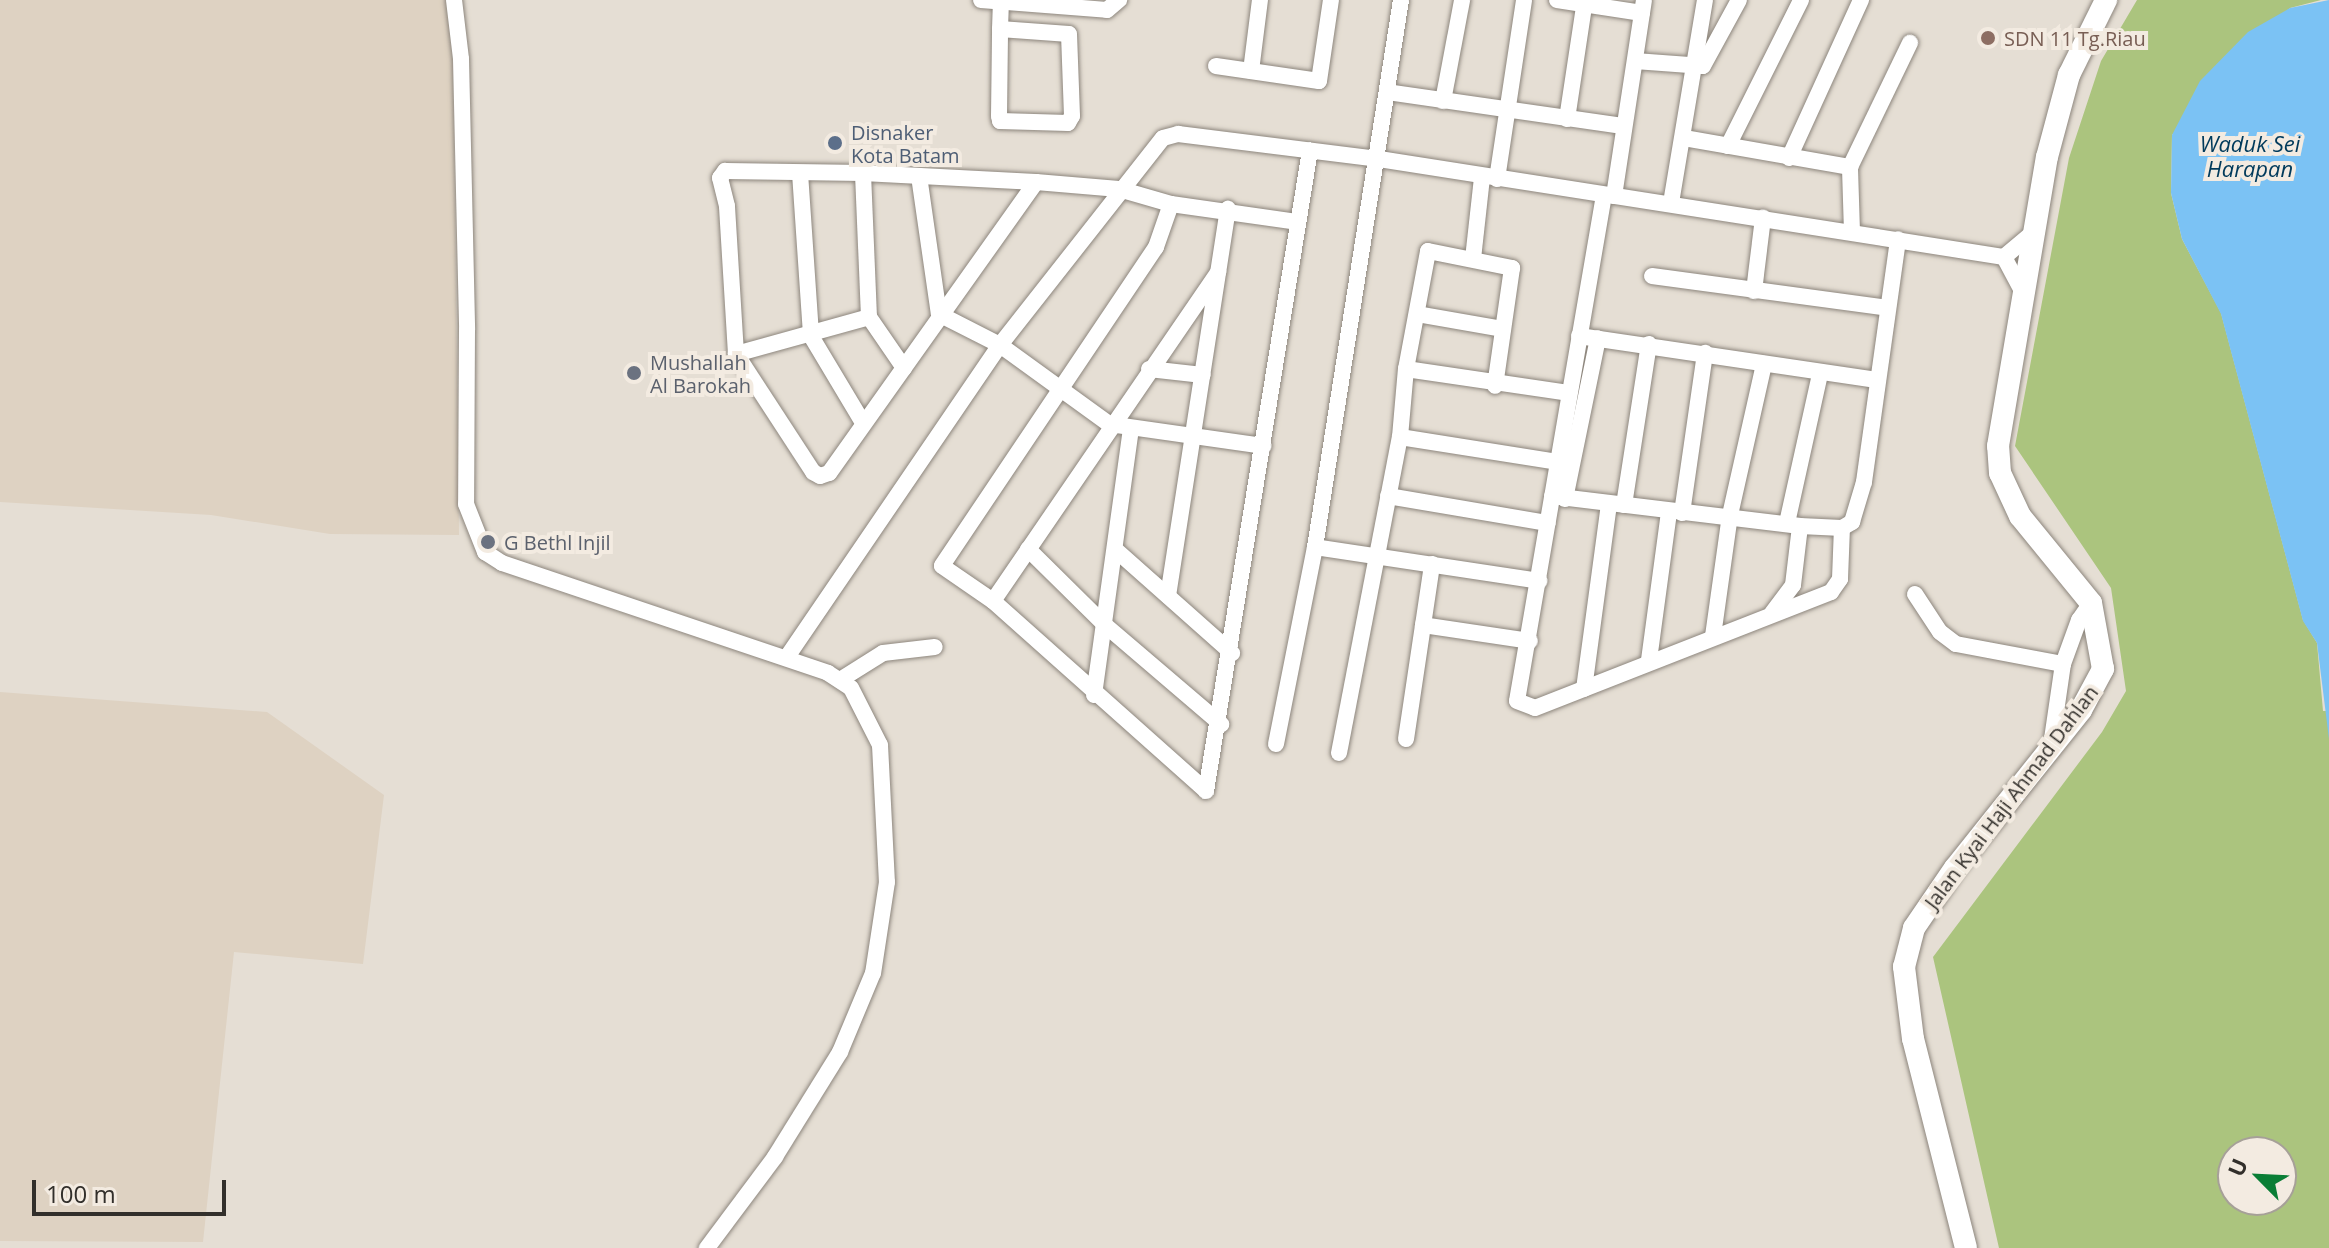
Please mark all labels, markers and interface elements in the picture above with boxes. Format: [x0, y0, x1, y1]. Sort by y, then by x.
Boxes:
place label: SDN 11 Tg.Riau [2004, 26, 2146, 50]
marker: SDN 11 Tg.Riau [1979, 29, 1997, 47]
place label: Disnaker Kota Batam [851, 120, 960, 167]
water label: Waduk Sei Harapan [2200, 130, 2300, 182]
marker: Disnaker Kota Batam [826, 134, 844, 152]
place label: Mushallah Al Barokah [650, 350, 751, 397]
marker: Mushallah Al Barokah [625, 364, 643, 382]
place label: G Bethl Injil [504, 530, 611, 554]
marker: G Bethl Injil [479, 533, 497, 551]
street label: Jalan Kyai Haji Ahmad Dahlan [1919, 681, 2103, 913]
north arrow [2217, 1136, 2297, 1216]
text: U [2220, 1153, 2254, 1181]
scale bar [36, 1164, 230, 1214]
text: 100 m [46, 1177, 116, 1210]

